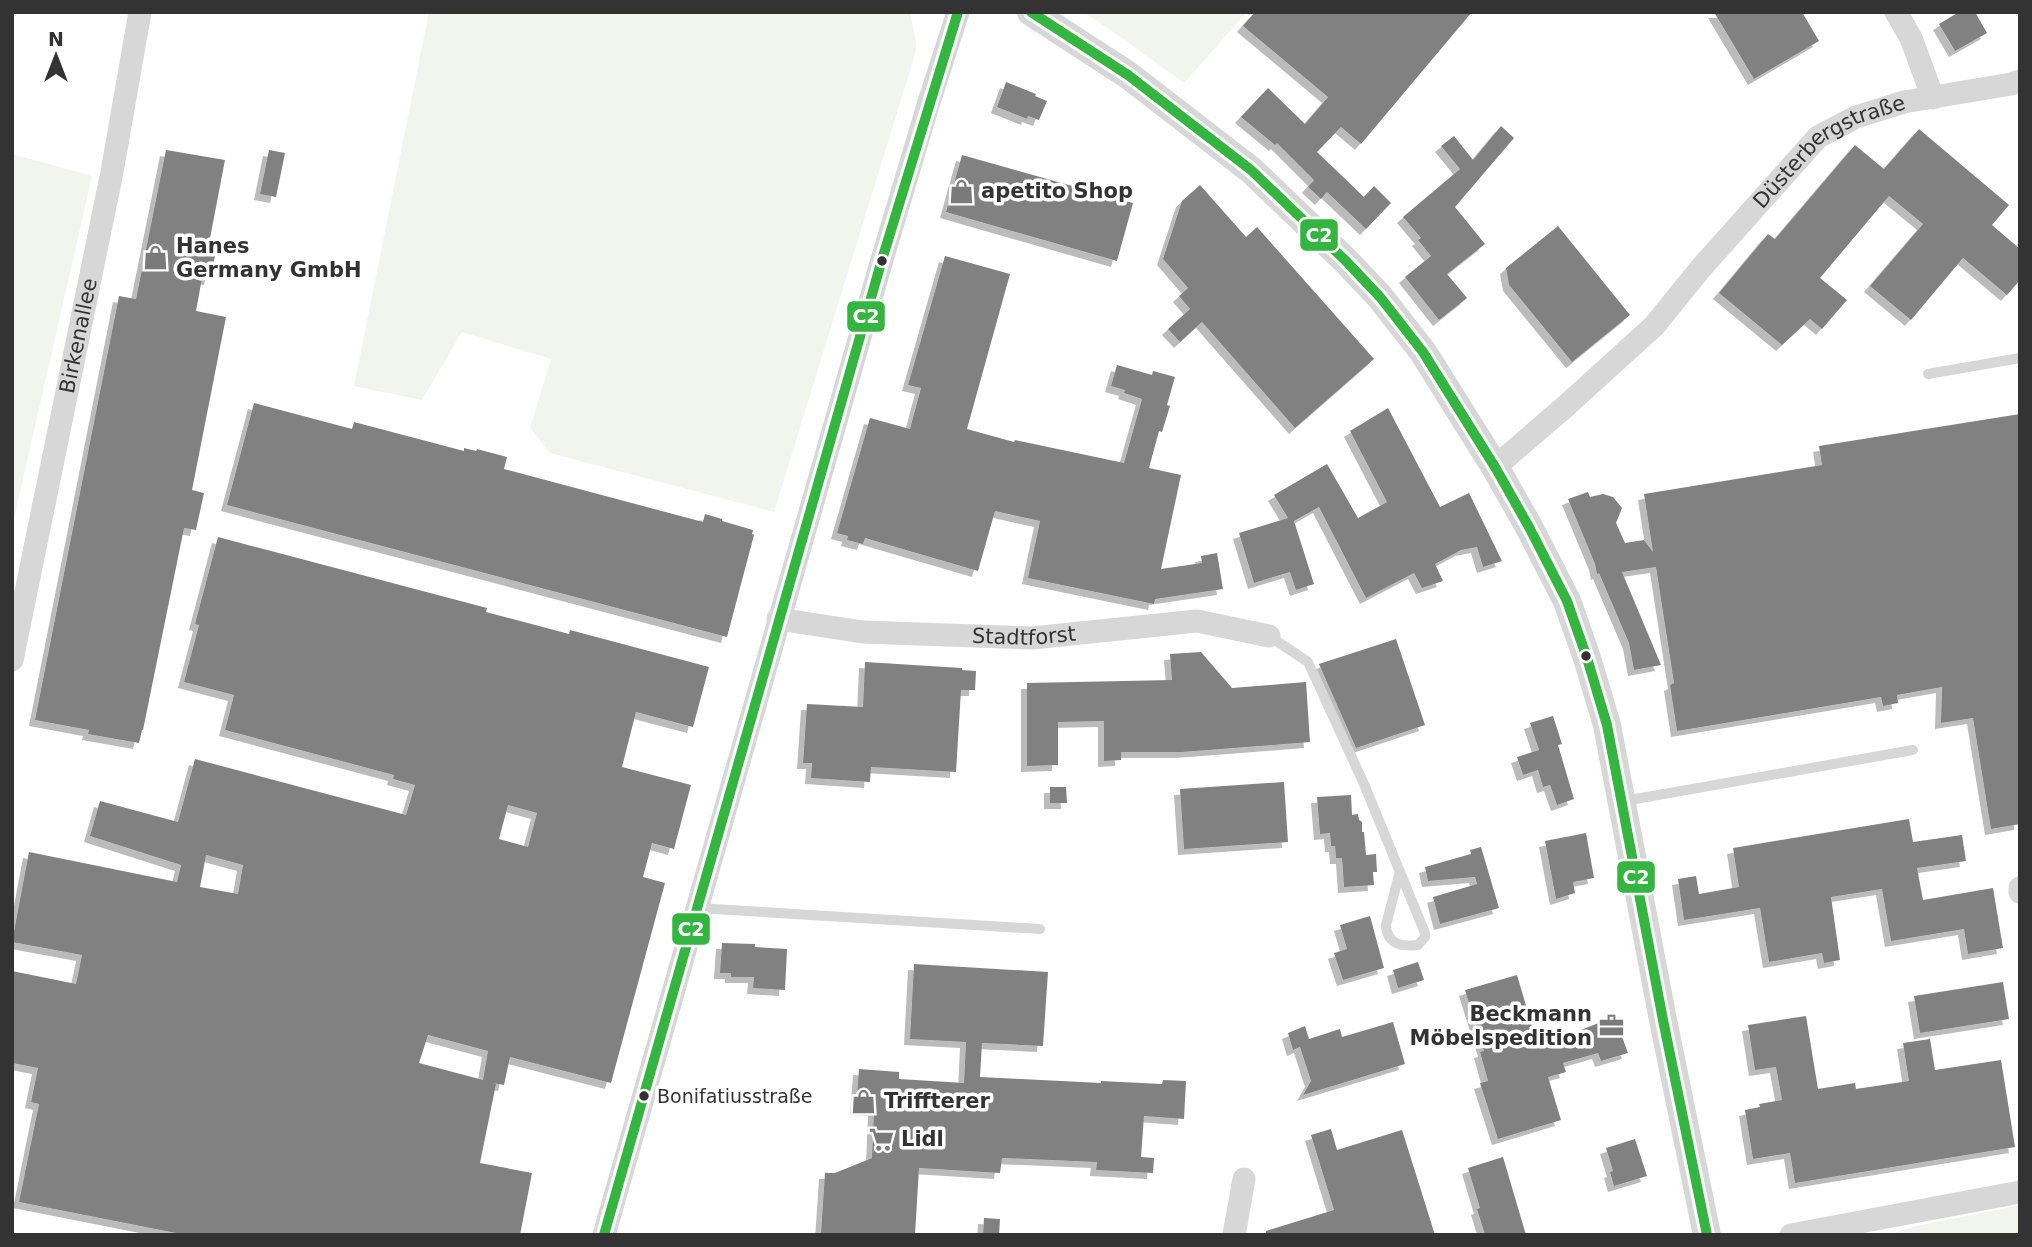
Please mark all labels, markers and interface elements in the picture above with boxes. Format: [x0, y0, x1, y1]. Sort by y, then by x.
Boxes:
north arrow [21, 21, 91, 91]
text: N [48, 28, 64, 50]
street label: Düsterbergstraße [1748, 90, 1908, 213]
shop icon: apetito Shop [947, 177, 975, 205]
place label: apetito Shop [981, 179, 1133, 203]
line badge: C2 [1299, 218, 1339, 252]
text: C2 [1305, 224, 1333, 246]
place label: Hanes Germany GmbH [176, 234, 362, 282]
shop icon: Hanes Germany GmbH [142, 244, 170, 272]
unlabelled marker [875, 254, 889, 268]
street label: Birkenallee [55, 276, 102, 395]
line badge: C2 [846, 300, 886, 333]
text: C2 [852, 305, 880, 327]
street label: Stadtforst [971, 622, 1077, 650]
unlabelled marker [1579, 649, 1593, 663]
line badge: C2 [1616, 860, 1656, 894]
text: C2 [1622, 866, 1650, 888]
line badge: C2 [671, 912, 711, 946]
text: C2 [677, 918, 705, 940]
place label: Beckmann Möbelspedition [1410, 1002, 1592, 1050]
office icon: Beckmann Möbelspedition [1598, 1012, 1626, 1040]
place label: Bonifatiusstraße [657, 1085, 812, 1107]
shop icon: Triffterer [850, 1087, 878, 1115]
marker: Bonifatiusstraße [637, 1089, 651, 1103]
place label: Triffterer [884, 1089, 990, 1113]
supermarket icon: Lidl [867, 1125, 895, 1153]
place label: Lidl [901, 1127, 944, 1151]

